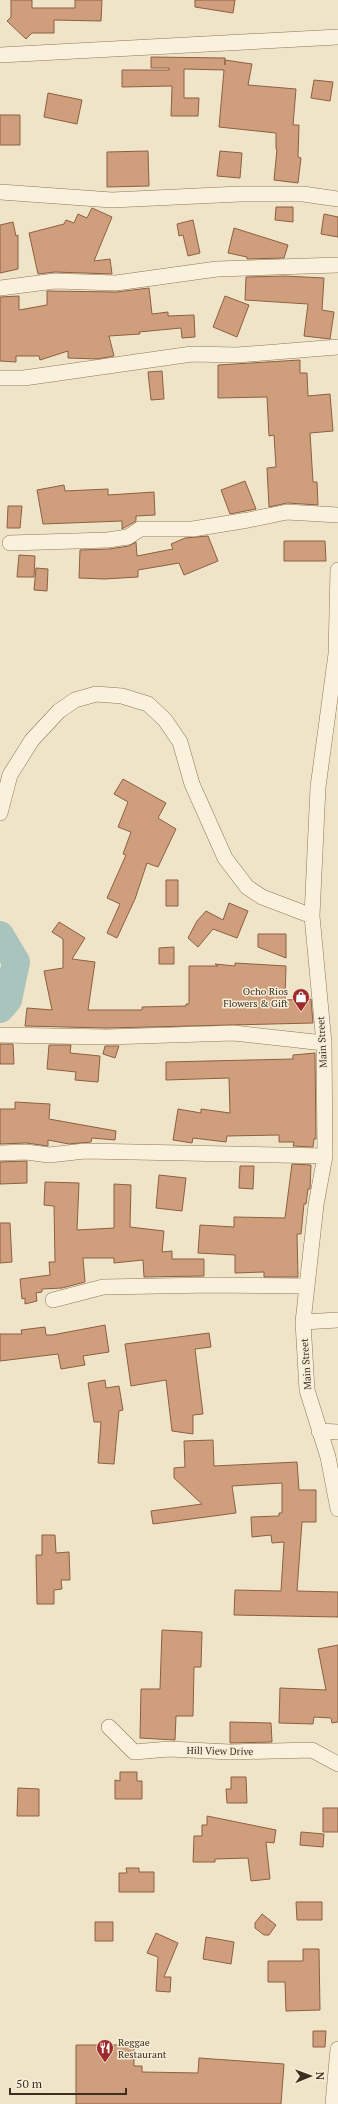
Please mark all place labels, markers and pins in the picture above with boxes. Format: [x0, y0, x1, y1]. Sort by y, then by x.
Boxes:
place label: Ocho Rios Flowers & Gift [223, 985, 288, 1010]
shop icon: Ocho Rios Flowers & Gift [291, 987, 311, 1012]
place label: Reggae Restaurant [118, 2036, 167, 2061]
restaurant icon: Reggae Restaurant [95, 2038, 115, 2063]

